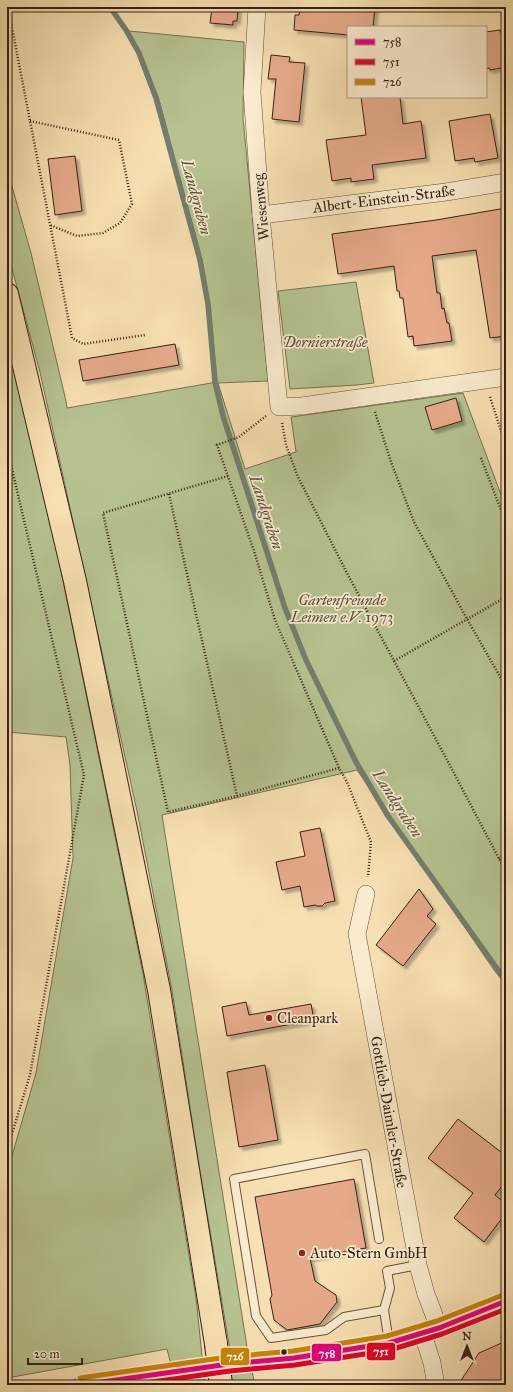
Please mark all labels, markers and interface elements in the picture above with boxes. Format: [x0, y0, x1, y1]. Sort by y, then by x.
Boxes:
legend [347, 26, 487, 98]
text: 758 [383, 35, 401, 49]
text: 751 [383, 55, 400, 69]
text: 726 [383, 75, 402, 89]
water label: Landgraben [177, 156, 216, 238]
street label: Wiesenweg [249, 172, 273, 241]
street label: Albert-Einstein-Straße [311, 181, 456, 217]
park label: Dornierstraße [283, 333, 368, 351]
water label: Landgraben [245, 472, 288, 552]
park label: Gartenfreunde Leimen e.V. 1973 [290, 591, 393, 626]
water label: Landgraben [368, 765, 427, 841]
place label: Cleanpark [277, 1009, 338, 1027]
marker: Cleanpark [264, 1013, 274, 1023]
street label: Gottlieb-Daimler-Straße [367, 1035, 411, 1189]
place label: Auto-Stern GmbH [309, 1244, 428, 1262]
marker: Auto-Stern GmbH [297, 1248, 307, 1258]
north arrow [447, 1326, 487, 1366]
text: N [462, 1330, 472, 1343]
scale bar [28, 1340, 82, 1366]
line badge: 751 [366, 1342, 396, 1361]
line badge: 758 [311, 1343, 342, 1362]
text: 751 [373, 1345, 389, 1358]
text: 20 m [34, 1347, 60, 1361]
line badge: 726 [220, 1347, 250, 1366]
unlabelled marker [279, 1347, 289, 1357]
text: 758 [319, 1347, 336, 1360]
text: 726 [227, 1350, 245, 1363]

